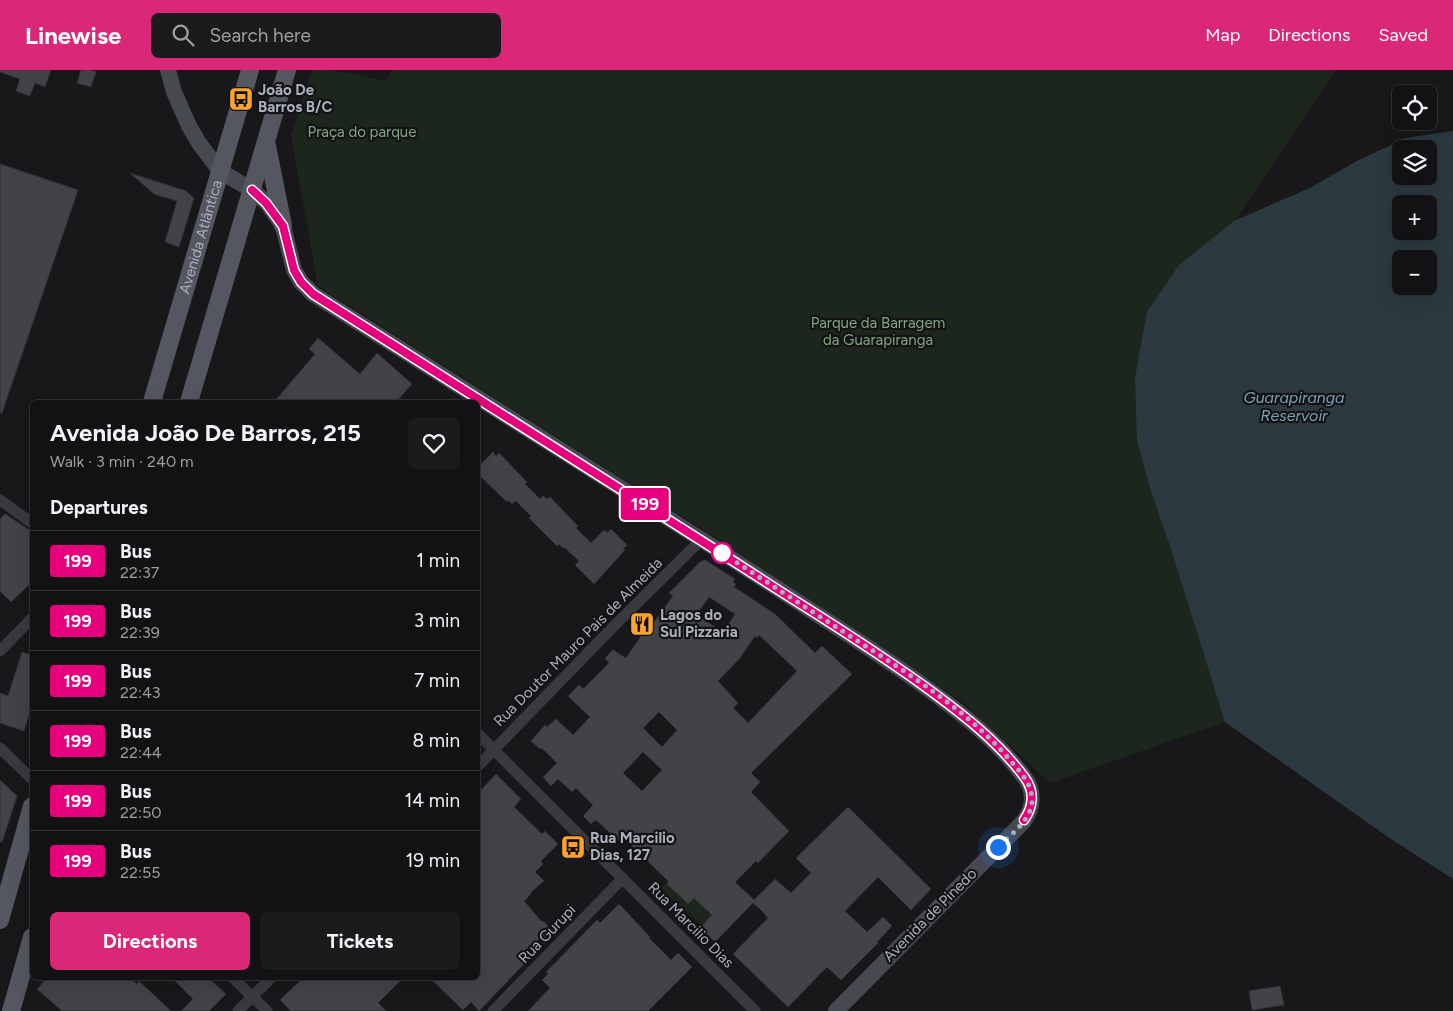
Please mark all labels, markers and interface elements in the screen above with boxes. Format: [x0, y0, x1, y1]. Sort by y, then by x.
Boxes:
search box [151, 13, 501, 58]
text: Linewise [25, 21, 121, 50]
icon: search [169, 21, 197, 49]
text: Search here [209, 24, 311, 47]
text: Map [1205, 24, 1240, 46]
text: Directions [1268, 24, 1350, 46]
text: Saved [1378, 24, 1428, 46]
place label: João De Barros B/C [258, 81, 332, 116]
map controls [1392, 85, 1437, 295]
button: locate [1392, 85, 1437, 130]
bus stop icon: João De Barros B/C [228, 86, 254, 112]
park label: Praça do parque [308, 123, 416, 141]
button: layers [1392, 140, 1437, 185]
street label: Avenida Atlântica [175, 178, 226, 296]
button: + [1392, 195, 1437, 240]
button: − [1392, 250, 1437, 295]
park label: Parque da Barragem da Guarapiranga [811, 314, 945, 349]
water label: Guarapiranga Reservoir [1243, 388, 1345, 425]
button: heart [408, 417, 460, 469]
text: Avenida João De Barros, 215 [50, 418, 361, 447]
text: Walk · 3 min · 240 m [50, 452, 194, 471]
line badge: 199 [616, 488, 674, 520]
text: 199 [631, 493, 659, 515]
text: Departures [50, 496, 148, 519]
text: Bus [120, 540, 151, 563]
unlabelled marker [711, 542, 733, 564]
text: 1 min [416, 549, 460, 572]
text: 199 [63, 550, 92, 572]
street label: Rua Doutor Mauro Pais de Almeida [490, 554, 666, 730]
text: 22:37 [120, 563, 159, 582]
text: Bus [120, 600, 151, 623]
place label: Lagos do Sul Pizzaria [660, 606, 738, 641]
text: 3 min [414, 609, 460, 632]
text: 199 [63, 610, 92, 632]
restaurant icon: Lagos do Sul Pizzaria [629, 611, 655, 637]
text: 22:39 [120, 623, 160, 642]
text: Bus [120, 660, 151, 683]
text: 7 min [414, 669, 460, 692]
text: 199 [63, 670, 92, 692]
text: 22:43 [120, 683, 161, 702]
text: Bus [120, 720, 151, 743]
text: 8 min [412, 729, 460, 752]
text: 199 [63, 730, 92, 752]
text: 22:44 [120, 743, 162, 762]
text: Bus [120, 780, 151, 803]
text: 14 min [404, 789, 460, 812]
text: 199 [63, 790, 92, 812]
text: 22:50 [120, 803, 161, 822]
place label: Rua Marcilio Dias, 127 [590, 829, 675, 864]
bus stop icon: Rua Marcilio Dias, 127 [560, 834, 586, 860]
your location [986, 835, 1011, 860]
text: Bus [120, 840, 151, 863]
text: 19 min [406, 849, 460, 872]
text: 199 [63, 850, 92, 872]
text: 22:55 [120, 863, 160, 882]
street label: Avenida de Pinedo [880, 864, 981, 965]
street label: Rua Marcilio Dias [644, 878, 738, 972]
street label: Rua Gurupi [515, 901, 579, 967]
button: Directions [50, 912, 250, 970]
button: Tickets [260, 912, 460, 970]

